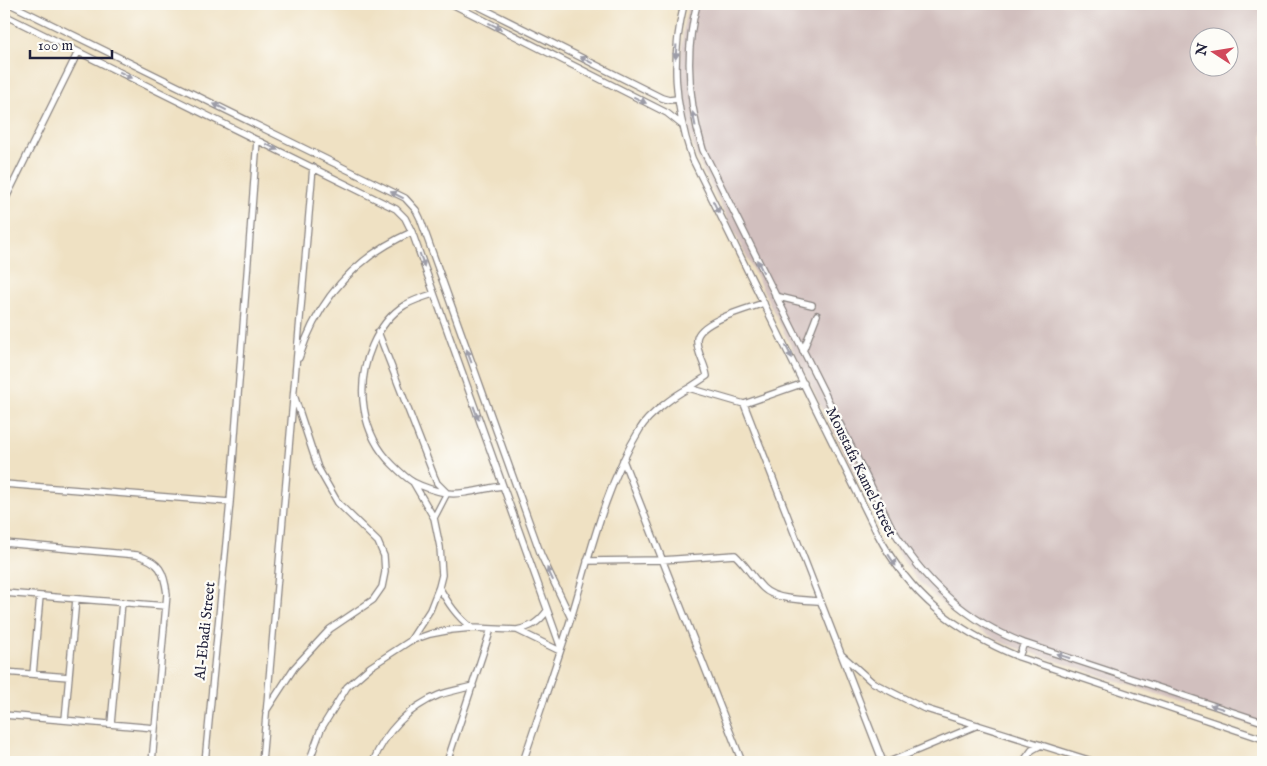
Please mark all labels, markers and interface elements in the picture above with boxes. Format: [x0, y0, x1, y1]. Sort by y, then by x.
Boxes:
one-way arrow [488, 22, 503, 30]
scale bar [30, 28, 112, 60]
north arrow [1190, 28, 1240, 78]
text: 100 m [38, 36, 74, 55]
text: N [1192, 42, 1212, 58]
one-way arrow [671, 44, 679, 60]
one-way arrow [579, 56, 593, 64]
one-way arrow [119, 71, 133, 79]
one-way arrow [633, 96, 647, 104]
one-way arrow [213, 103, 227, 111]
one-way arrow [690, 111, 698, 126]
one-way arrow [265, 143, 279, 151]
one-way arrow [390, 191, 404, 199]
one-way arrow [712, 200, 720, 214]
one-way arrow [418, 253, 426, 268]
one-way arrow [756, 259, 764, 274]
one-way arrow [785, 345, 793, 359]
one-way arrow [465, 348, 473, 363]
street label: Moustafa Kamel Street [821, 404, 901, 540]
one-way arrow [473, 406, 480, 421]
one-way arrow [888, 553, 897, 567]
one-way arrow [546, 567, 554, 581]
street label: Al-Ebadi Street [190, 581, 220, 682]
one-way arrow [1055, 651, 1070, 659]
one-way arrow [1209, 703, 1224, 711]

